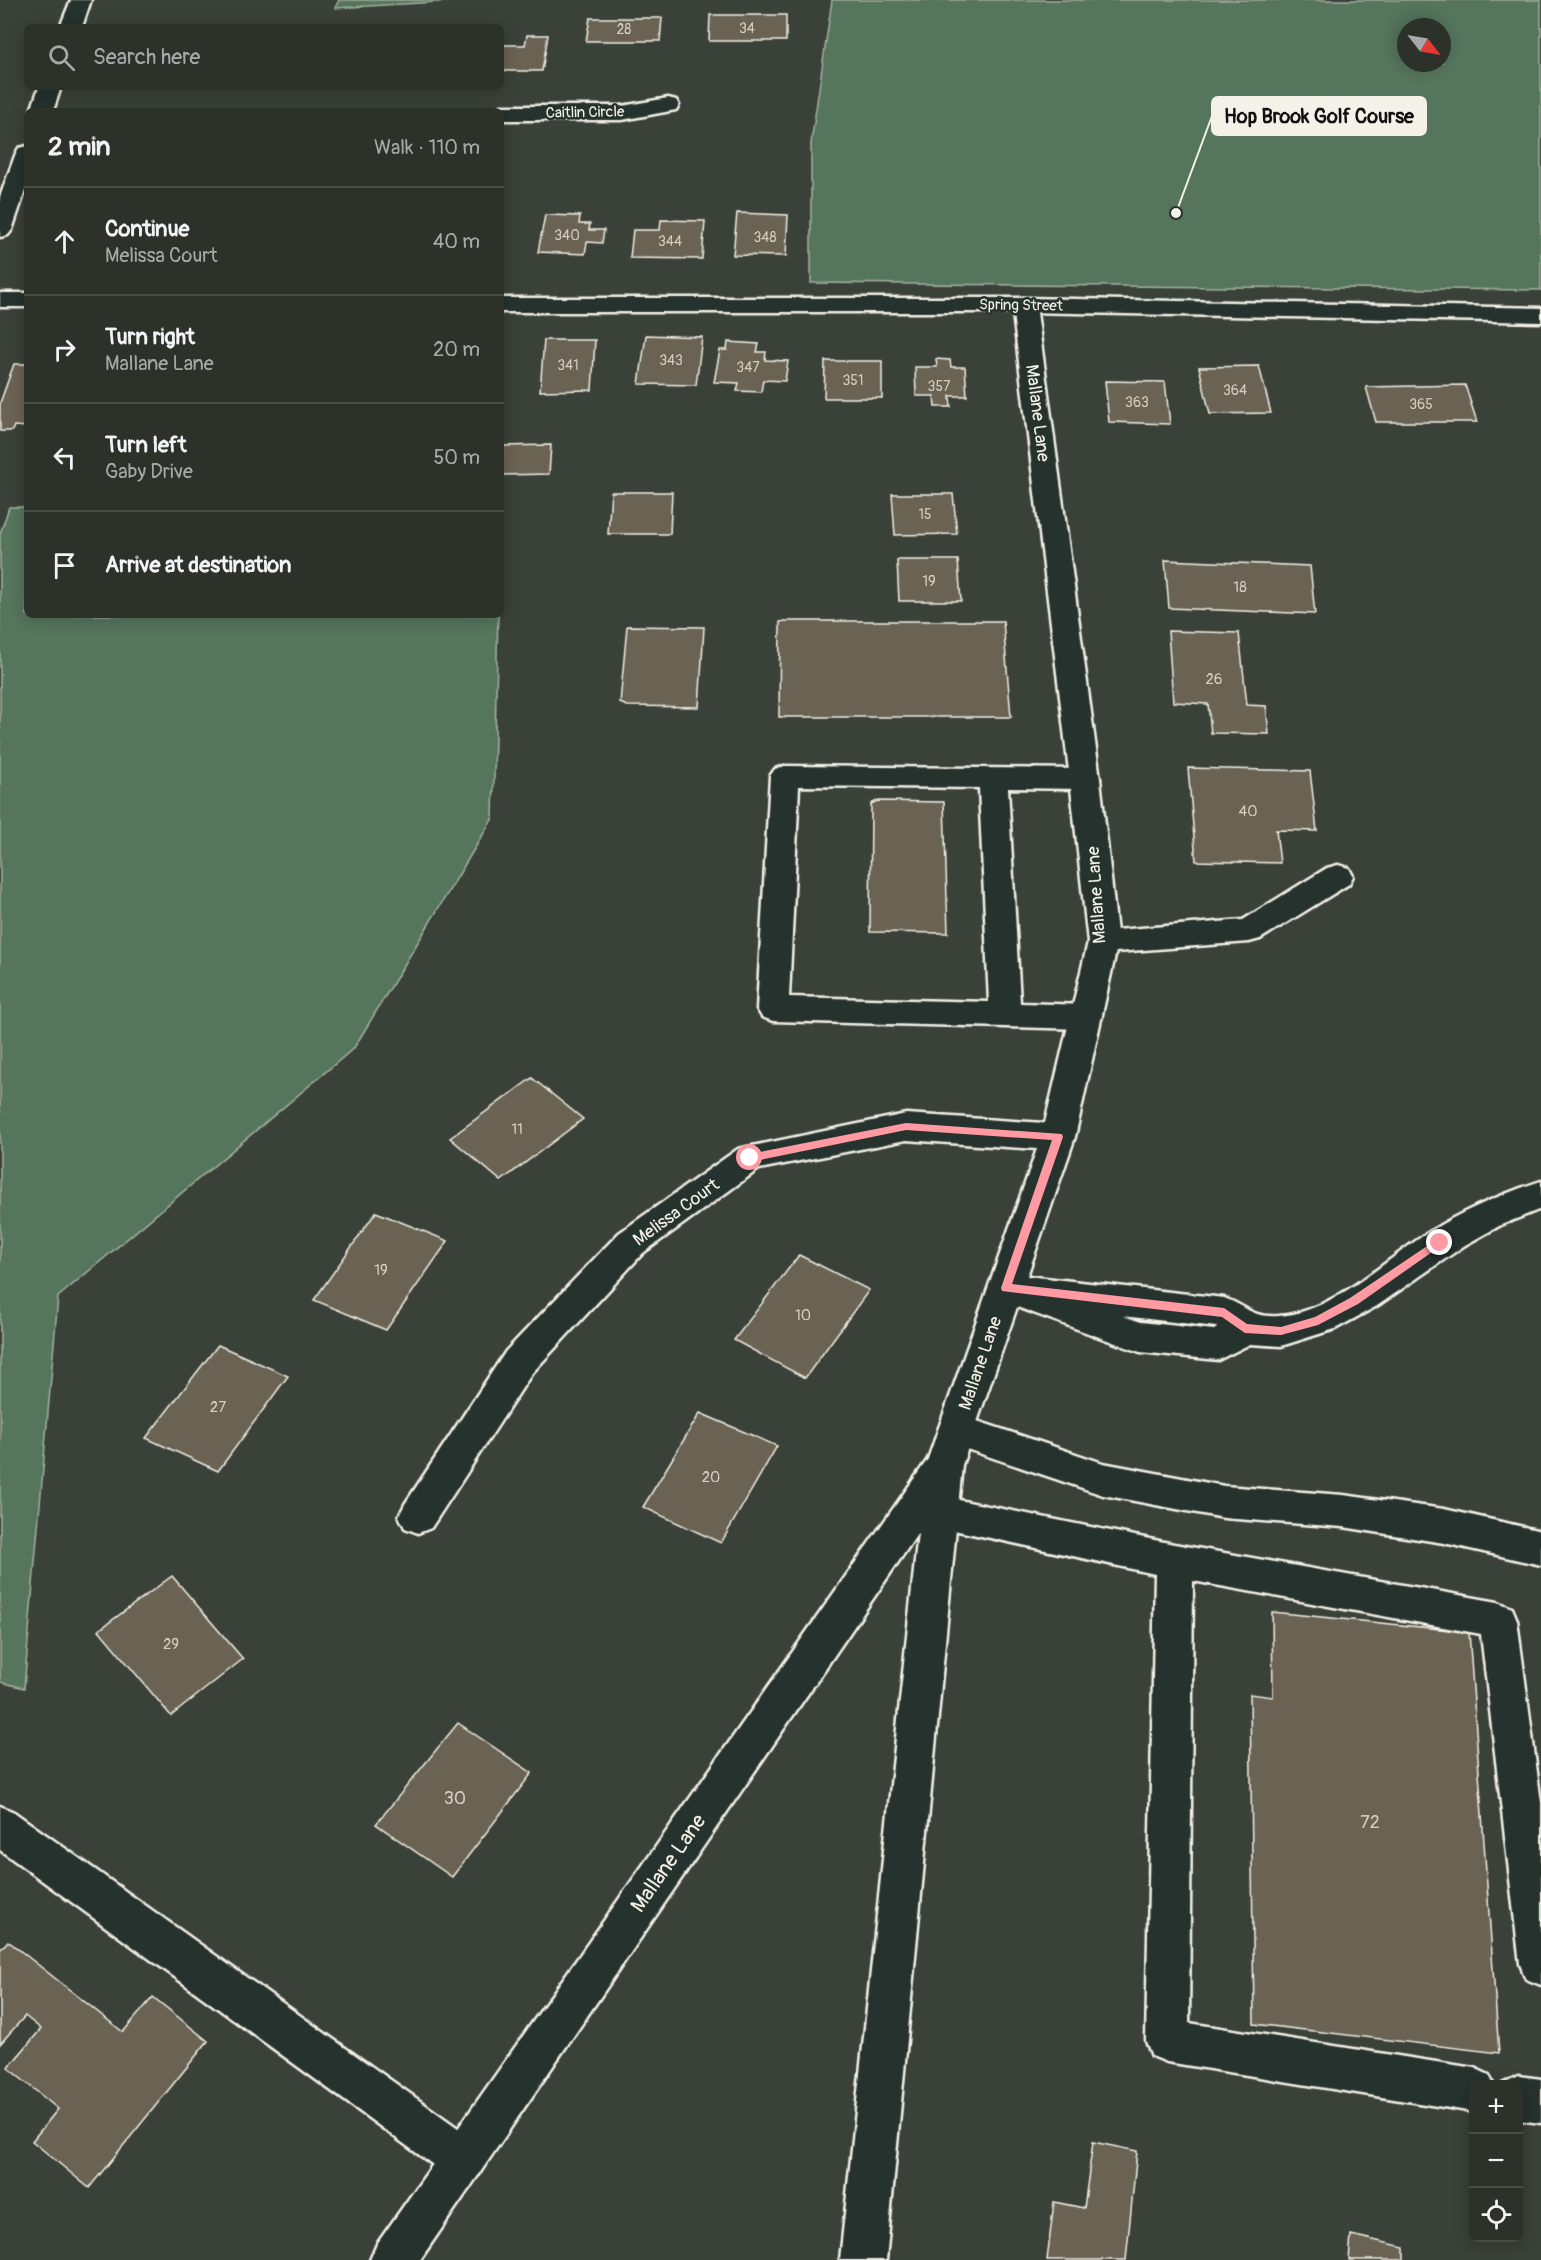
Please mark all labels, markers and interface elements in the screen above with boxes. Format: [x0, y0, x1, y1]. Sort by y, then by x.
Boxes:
north arrow [1397, 18, 1451, 72]
house number: 34 [739, 20, 755, 37]
house number: 28 [617, 21, 631, 38]
search box [24, 24, 504, 90]
icon: search [45, 41, 78, 74]
text: Search here [93, 43, 200, 71]
callout: Hop Brook Golf Course [1212, 97, 1426, 135]
street label: Caitlin Circle [546, 102, 625, 123]
text: Hop Brook Golf Course [1224, 104, 1415, 129]
text: 2 min [48, 131, 110, 163]
text: Walk · 110 m [374, 135, 480, 160]
text: Continue [105, 215, 189, 243]
icon: ahead [48, 225, 81, 258]
house number: 340 [554, 227, 580, 244]
text: 40 m [433, 229, 480, 254]
house number: 348 [754, 229, 777, 246]
house number: 344 [658, 233, 682, 250]
text: Melissa Court [105, 243, 217, 268]
street label: Spring Street [979, 295, 1064, 316]
text: Turn right [105, 323, 195, 351]
icon: right [48, 333, 81, 366]
text: 20 m [433, 337, 480, 362]
text: Mallane Lane [105, 351, 214, 376]
house number: 343 [659, 352, 683, 369]
house number: 341 [557, 357, 579, 374]
house number: 347 [736, 359, 760, 376]
street label: Mallane Lane [1020, 363, 1055, 463]
house number: 351 [843, 372, 863, 389]
house number: 357 [928, 378, 951, 395]
house number: 364 [1223, 382, 1247, 399]
house number: 363 [1125, 394, 1149, 411]
house number: 365 [1409, 396, 1433, 413]
text: Turn left [105, 431, 187, 459]
icon: left [48, 441, 81, 474]
text: 50 m [433, 445, 480, 470]
text: Gaby Drive [105, 459, 193, 484]
house number: 15 [918, 506, 932, 523]
icon: arrive [48, 549, 81, 582]
text: Arrive at destination [105, 551, 291, 579]
house number: 19 [922, 572, 936, 591]
house number: 18 [1233, 578, 1247, 597]
house number: 26 [1205, 670, 1223, 689]
house number: 40 [1239, 802, 1257, 821]
street label: Mallane Lane [1082, 845, 1111, 945]
house number: 11 [511, 1120, 523, 1139]
route start [736, 1144, 762, 1170]
street label: Melissa Court [629, 1173, 725, 1251]
route end [1426, 1229, 1452, 1255]
house number: 19 [374, 1261, 388, 1280]
house number: 10 [795, 1306, 811, 1325]
street label: Mallane Lane [954, 1313, 1007, 1413]
house number: 27 [210, 1398, 226, 1417]
house number: 20 [702, 1468, 720, 1487]
house number: 29 [163, 1635, 179, 1654]
house number: 30 [444, 1787, 466, 1810]
street label: Mallane Lane [625, 1808, 713, 1918]
house number: 72 [1360, 1811, 1380, 1834]
map controls [1469, 2080, 1523, 2242]
button: + [1469, 2080, 1523, 2134]
button: − [1469, 2134, 1523, 2188]
button: locate [1469, 2188, 1523, 2242]

